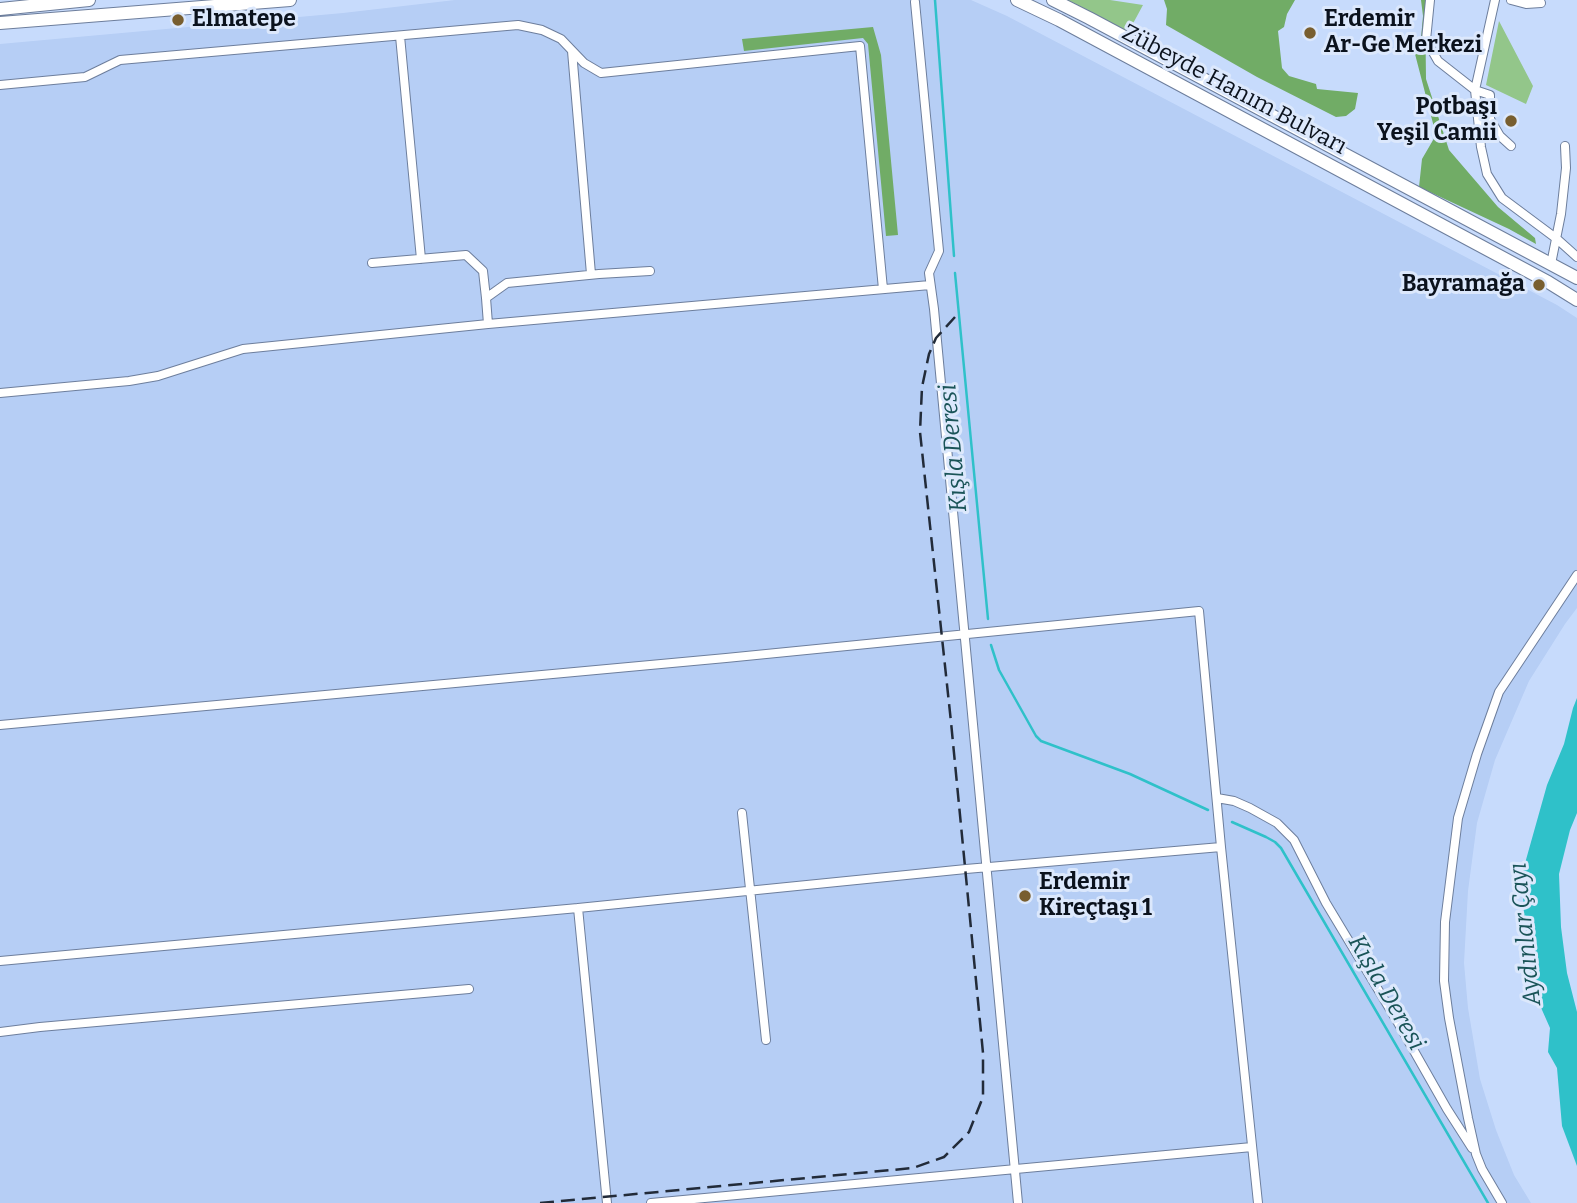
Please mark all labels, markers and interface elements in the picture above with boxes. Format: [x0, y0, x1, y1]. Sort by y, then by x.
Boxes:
place label: Elmatepe [192, 6, 296, 34]
place label: Erdemir Ar-Ge Merkezi [1324, 6, 1482, 60]
marker: Elmatepe [170, 12, 186, 28]
street label: Zübeyde Hanım Bulvarı [1117, 19, 1351, 161]
marker: Erdemir Ar-Ge Merkezi [1302, 25, 1318, 41]
place label: Potbaşı Yeşil Camii [1377, 94, 1497, 148]
marker: Potbaşı Yeşil Camii [1503, 113, 1519, 129]
place label: Bayramağa [1402, 271, 1525, 299]
marker: Bayramağa [1531, 277, 1547, 293]
water label: Kışla Deresi [934, 383, 974, 513]
water label: Aydınlar Çayı [1504, 861, 1548, 1007]
place label: Erdemir Kireçtaşı 1 [1039, 869, 1152, 923]
marker: Erdemir Kireçtaşı 1 [1017, 888, 1033, 904]
water label: Kışla Deresi [1341, 930, 1431, 1056]

